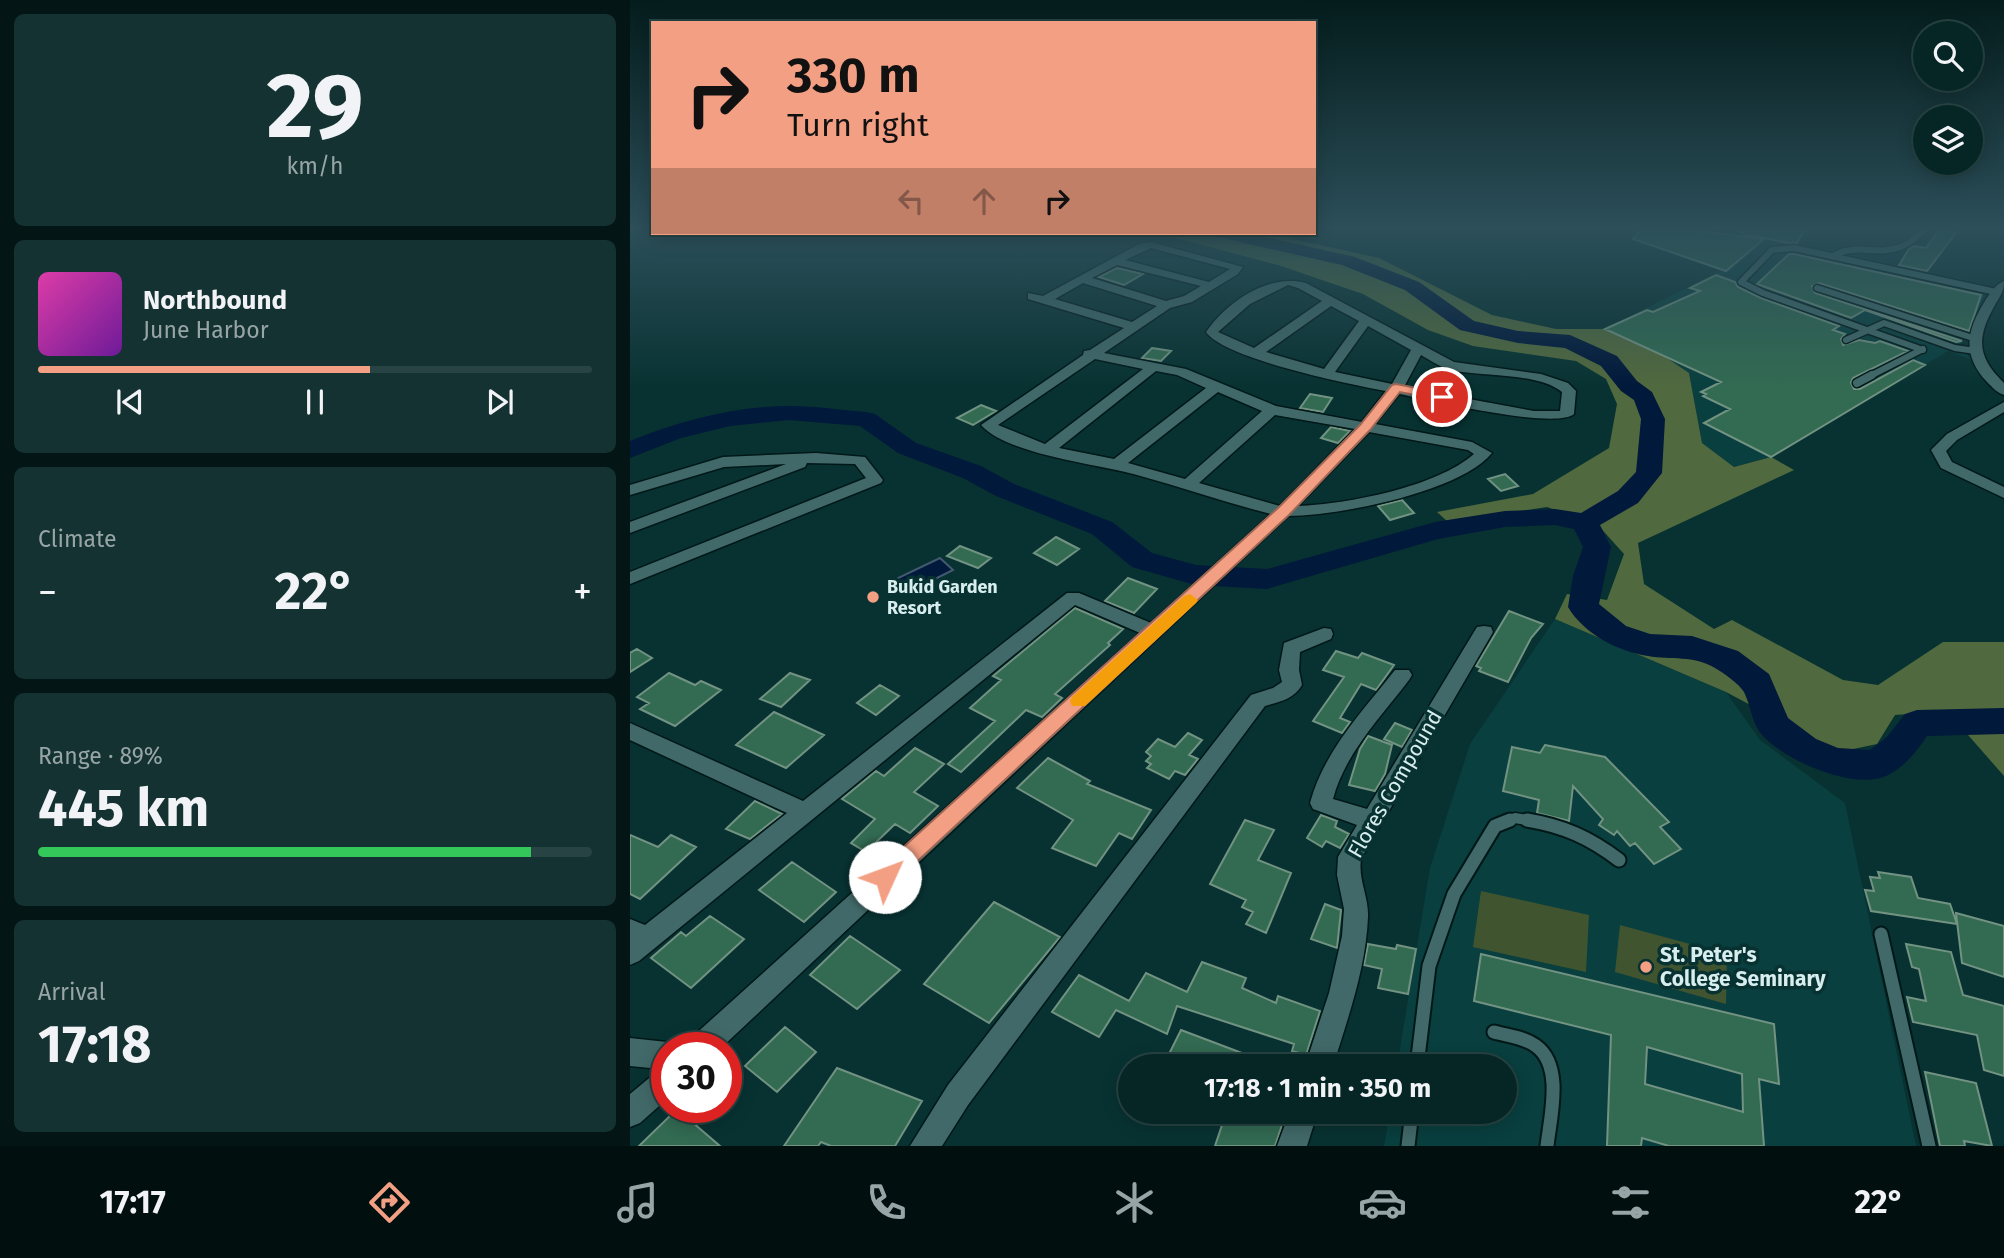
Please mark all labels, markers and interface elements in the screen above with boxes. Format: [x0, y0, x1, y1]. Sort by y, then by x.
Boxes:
map controls [1913, 21, 1983, 175]
button: search [1913, 21, 1983, 91]
text: 330 m [787, 46, 920, 105]
icon: right [672, 49, 763, 140]
text: 29 [266, 52, 364, 161]
button: layers [1913, 105, 1983, 175]
text: Turn right [787, 106, 929, 144]
text: km/h [287, 152, 343, 180]
icon: left [892, 182, 930, 220]
icon: ahead [965, 182, 1003, 220]
icon: right [1038, 182, 1076, 220]
text: Northbound [143, 285, 287, 316]
text: June Harbor [143, 316, 269, 344]
pin [1412, 367, 1472, 427]
icon: arrive [1423, 378, 1461, 416]
icon: previous [111, 383, 149, 421]
icon: pause [296, 383, 334, 421]
icon: next [481, 383, 519, 421]
text: Climate [38, 525, 117, 553]
text: 22° [275, 560, 355, 623]
text: − [38, 569, 57, 615]
text: + [573, 569, 592, 615]
place label: Bukid Garden Resort [887, 576, 998, 619]
marker: Bukid Garden Resort [865, 589, 881, 605]
street label: Flores Compound [1342, 706, 1448, 862]
text: Range · 89% [38, 742, 163, 770]
text: 445 km [38, 777, 209, 840]
position arrow [848, 840, 922, 914]
place label: St. Peter's College Seminary [1660, 942, 1826, 992]
marker: St. Peter's College Seminary [1638, 959, 1654, 975]
text: Arrival [38, 978, 105, 1006]
text: 17:18 [38, 1013, 152, 1076]
speed limit sign: 30 [651, 1032, 742, 1123]
text: 17:18 · 1 min · 350 m [1204, 1073, 1431, 1104]
icon: directions [365, 1178, 414, 1227]
icon: music [613, 1178, 662, 1227]
icon: phone [862, 1178, 911, 1227]
icon: climate [1110, 1178, 1159, 1227]
icon: car [1358, 1178, 1407, 1227]
icon: filters [1606, 1178, 1655, 1227]
text: 17:17 [100, 1183, 166, 1221]
text: 22° [1855, 1183, 1904, 1221]

